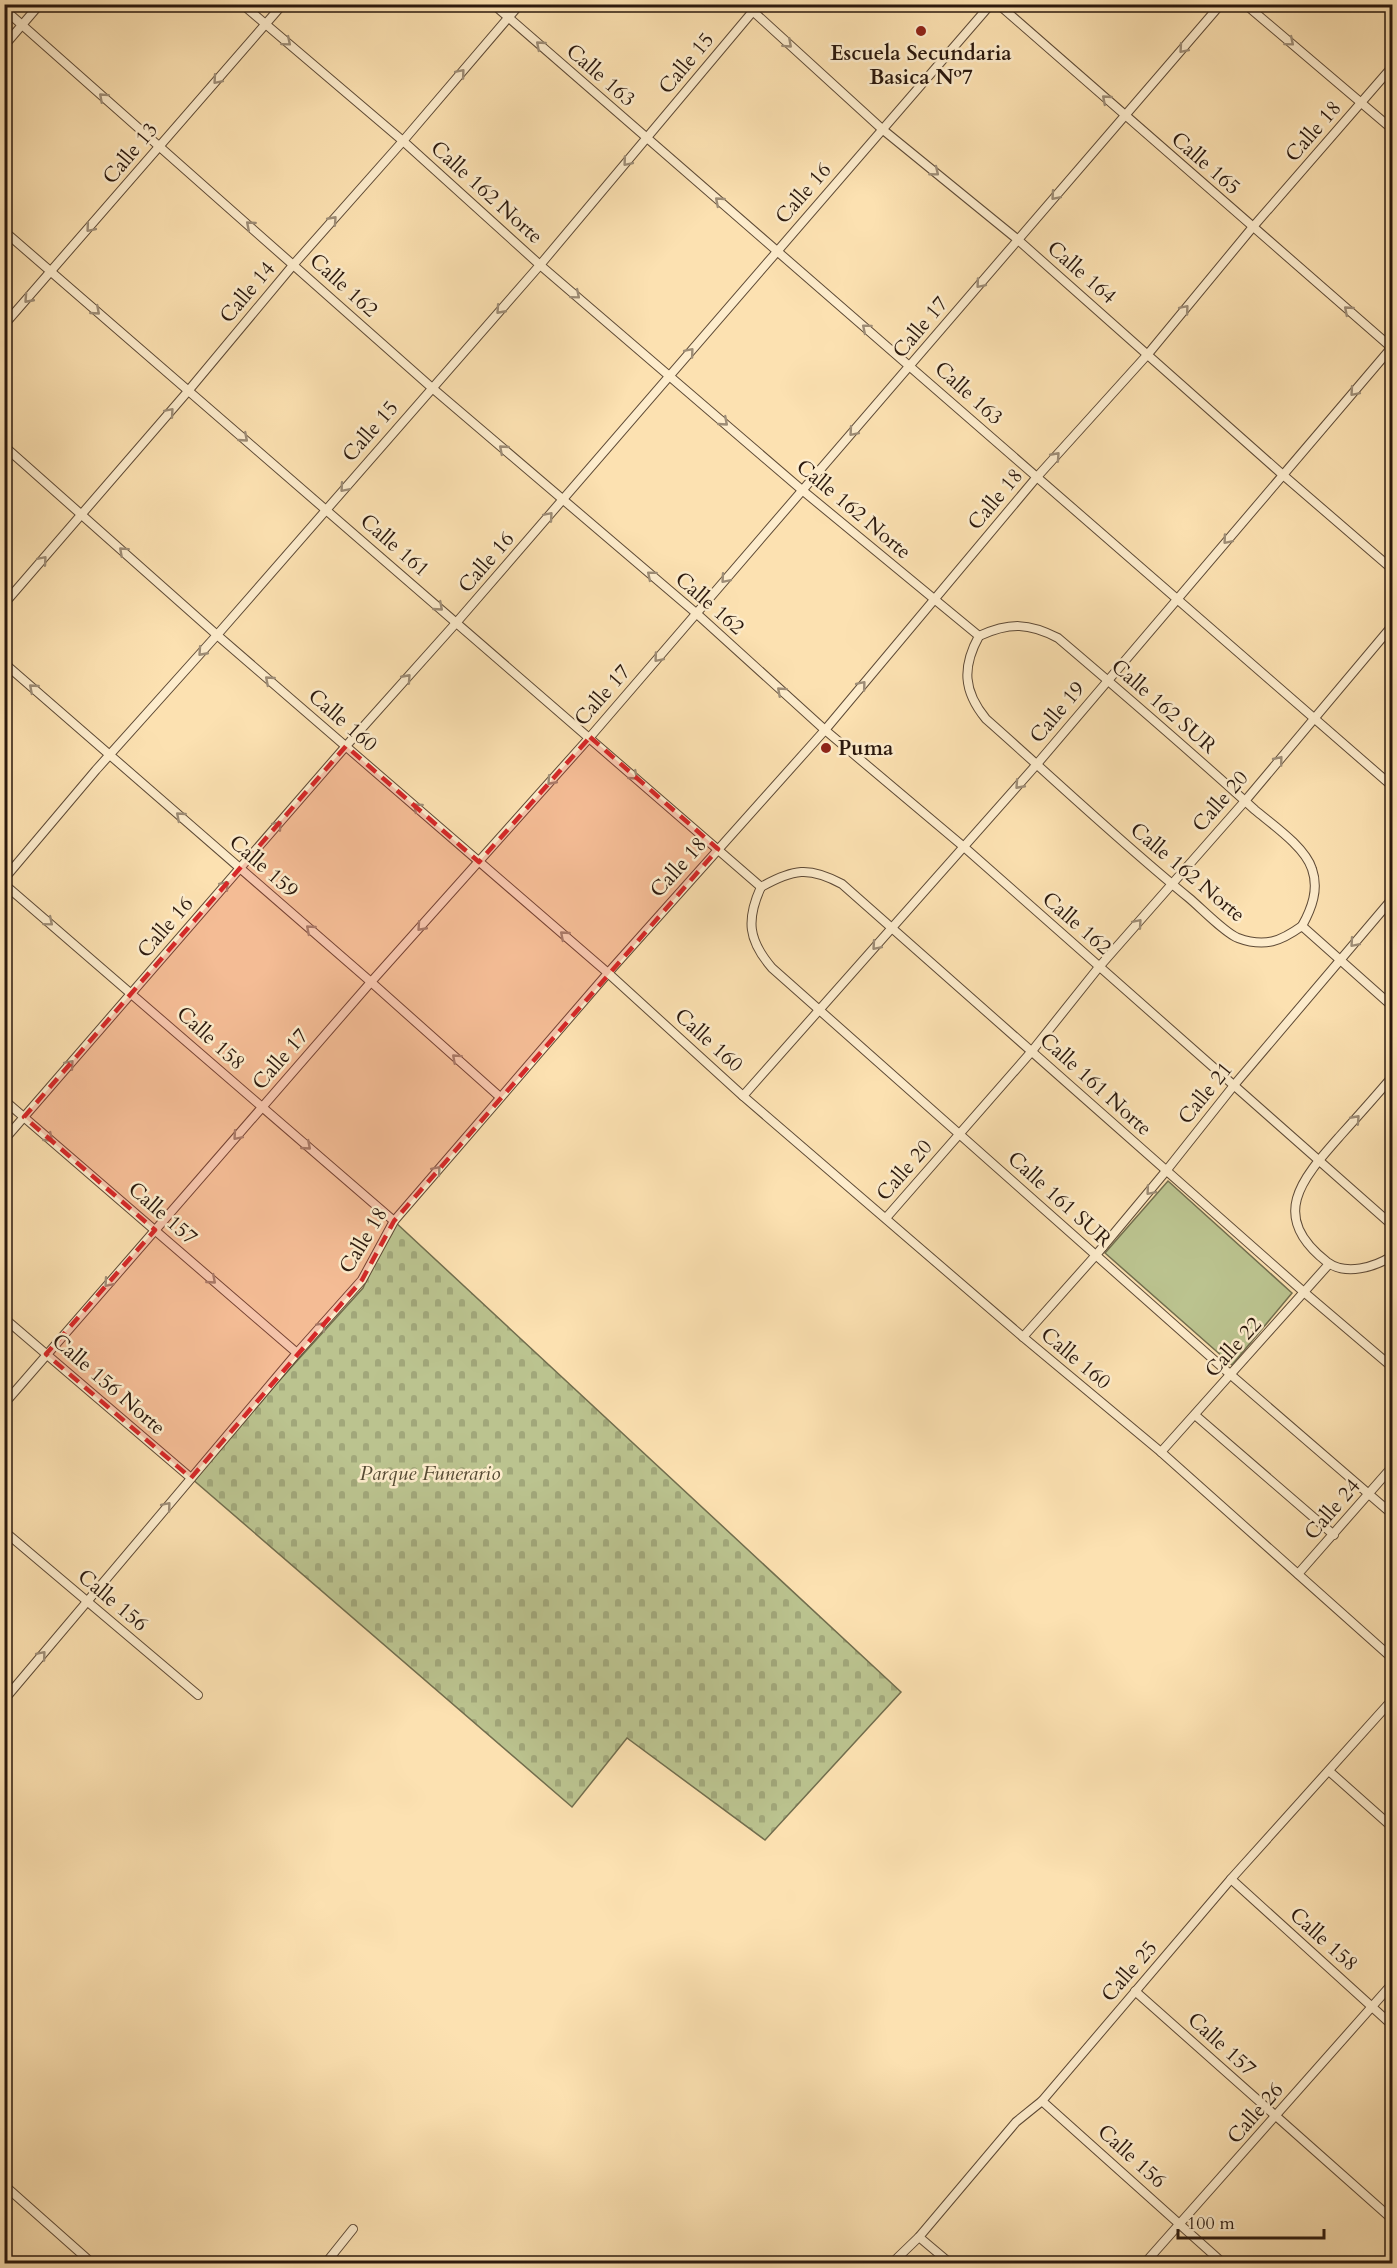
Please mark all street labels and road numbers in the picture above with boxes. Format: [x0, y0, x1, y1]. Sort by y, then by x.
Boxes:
street label: Calle 15 [652, 26, 721, 100]
street label: Calle 163 [560, 37, 642, 114]
street label: Calle 18 [1279, 94, 1348, 168]
street label: Calle 13 [96, 116, 165, 190]
street label: Calle 165 [1165, 125, 1247, 202]
street label: Calle 162 Norte [424, 134, 549, 251]
street label: Calle 16 [769, 156, 838, 230]
street label: Calle 164 [1041, 234, 1123, 311]
street label: Calle 162 [303, 247, 384, 324]
street label: Calle 14 [213, 255, 282, 329]
street label: Calle 17 [886, 290, 955, 364]
street label: Calle 163 [928, 355, 1009, 432]
street label: Calle 15 [336, 394, 405, 468]
street label: Calle 162 Norte [790, 453, 917, 566]
street label: Calle 18 [961, 462, 1030, 536]
street label: Calle 161 [354, 507, 436, 584]
street label: Calle 16 [452, 525, 521, 599]
street label: Calle 162 [669, 565, 751, 642]
street label: Calle 162 SUR [1105, 652, 1223, 761]
street label: Calle 17 [568, 658, 637, 732]
street label: Calle 19 [1023, 675, 1092, 749]
street label: Calle 160 [302, 682, 384, 759]
street label: Calle 20 [1186, 764, 1255, 838]
street label: Calle 162 Norte [1124, 816, 1251, 929]
street label: Calle 159 [223, 828, 305, 905]
street label: Calle 18 [643, 831, 713, 904]
street label: Calle 162 [1036, 885, 1118, 962]
street label: Calle 16 [131, 890, 200, 964]
street label: Calle 158 [170, 1000, 251, 1077]
street label: Calle 160 [668, 1002, 749, 1079]
street label: Calle 17 [246, 1022, 315, 1096]
street label: Calle 161 Norte [1033, 1026, 1158, 1143]
street label: Calle 21 [1171, 1056, 1239, 1131]
street label: Calle 20 [870, 1133, 939, 1207]
street label: Calle 161 SUR [1001, 1145, 1118, 1254]
street label: Calle 157 [122, 1175, 204, 1252]
street label: Calle 18 [332, 1202, 395, 1279]
street label: Calle 22 [1198, 1311, 1269, 1384]
street label: Calle 160 [1034, 1321, 1117, 1396]
street label: Calle 156 Norte [46, 1327, 172, 1442]
street label: Calle 24 [1298, 1472, 1367, 1546]
street label: Calle 156 [71, 1563, 154, 1638]
street label: Calle 158 [1283, 1901, 1364, 1978]
street label: Calle 25 [1095, 1934, 1164, 2008]
street label: Calle 157 [1181, 2006, 1262, 2083]
street label: Calle 26 [1221, 2076, 1290, 2150]
street label: Calle 156 [1091, 2118, 1172, 2195]

